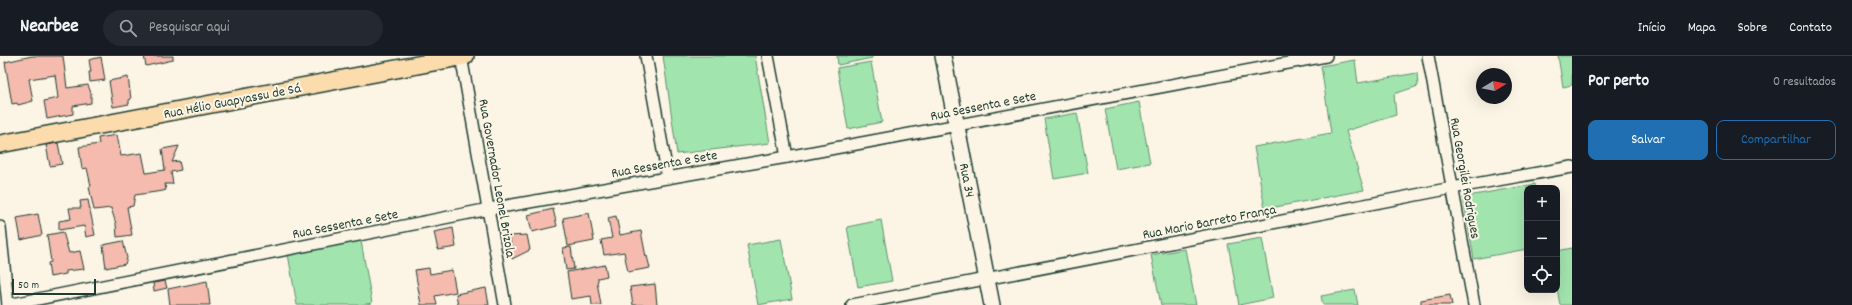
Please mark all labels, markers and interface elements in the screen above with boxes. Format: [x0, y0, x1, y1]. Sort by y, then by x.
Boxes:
search box [103, 10, 383, 46]
text: Nearbee [20, 14, 79, 41]
icon: search [117, 17, 139, 39]
text: Pesquisar aqui [149, 17, 230, 39]
text: Início [1638, 18, 1666, 38]
text: Mapa [1688, 18, 1715, 38]
text: Sobre [1737, 18, 1767, 38]
text: Contato [1789, 18, 1832, 38]
north arrow [1476, 68, 1512, 104]
text: Por perto [1588, 70, 1649, 94]
text: 0 resultados [1773, 73, 1836, 92]
street label: Rua Hélio Guapyassu de Sá [162, 79, 303, 125]
street label: Rua Sessenta e Sete [929, 87, 1038, 127]
street label: Rua Governador Leonel Brizola [472, 98, 520, 260]
street label: Rua Georgilei Rodrigues [1444, 116, 1485, 241]
button: Salvar [1588, 120, 1708, 160]
button: Compartilhar [1716, 120, 1836, 160]
street label: Rua Sessenta e Sete [610, 146, 719, 184]
street label: Rua 34 [953, 161, 979, 199]
map controls [1524, 185, 1560, 293]
button: + [1524, 185, 1560, 221]
street label: Rua Mario Barreto França [1141, 200, 1278, 246]
street label: Rua Sessenta e Sete [291, 205, 400, 245]
button: − [1524, 221, 1560, 257]
button: locate [1524, 257, 1560, 293]
scale bar [12, 277, 96, 296]
text: 50 m [18, 278, 39, 294]

